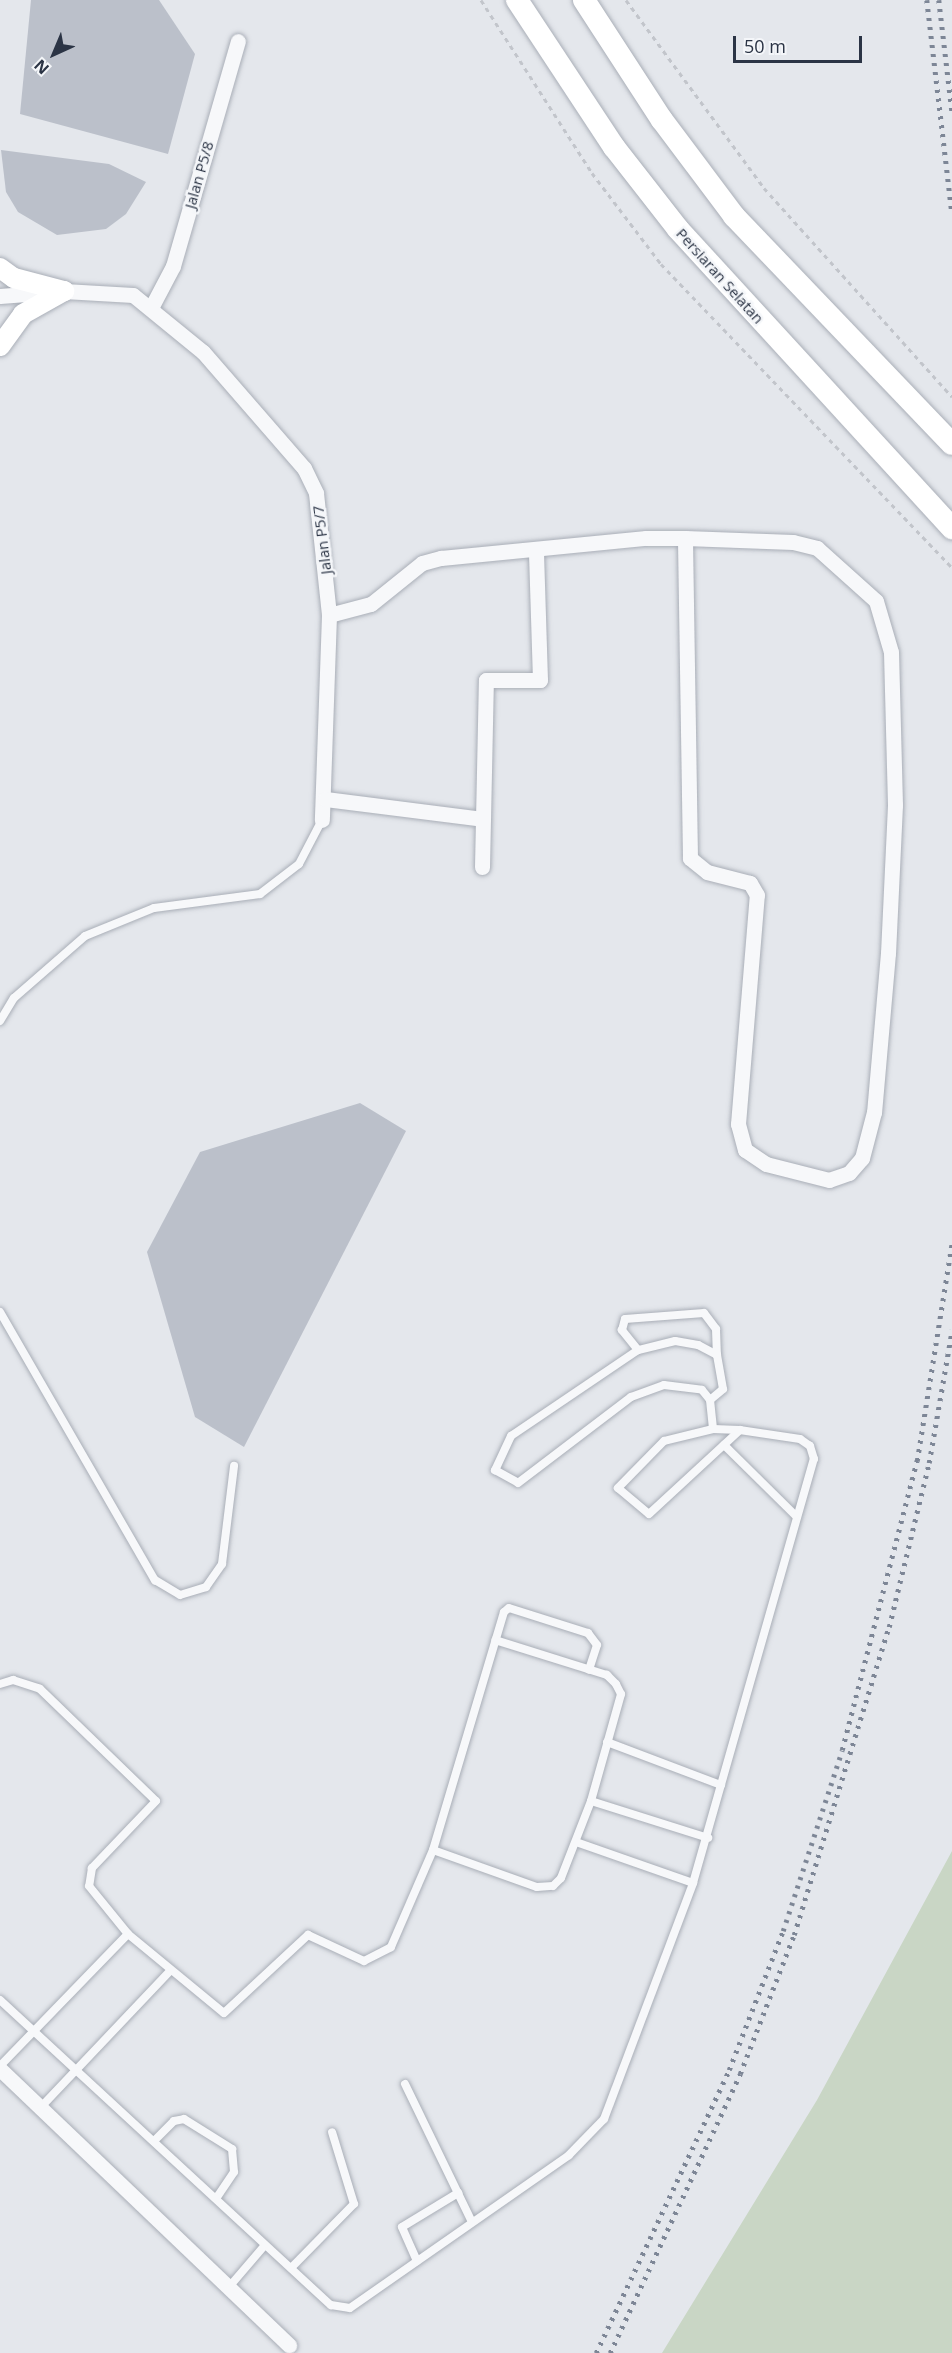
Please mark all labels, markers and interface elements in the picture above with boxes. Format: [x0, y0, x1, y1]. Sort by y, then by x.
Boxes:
north arrow [24, 24, 84, 84]
scale bar [736, 24, 865, 62]
text: 50 m [744, 34, 786, 58]
text: N [29, 55, 54, 79]
street label: Jalan P5/8 [181, 139, 217, 211]
street label: Persiaran Selatan [672, 225, 768, 327]
street label: Jalan P5/7 [309, 505, 335, 575]

